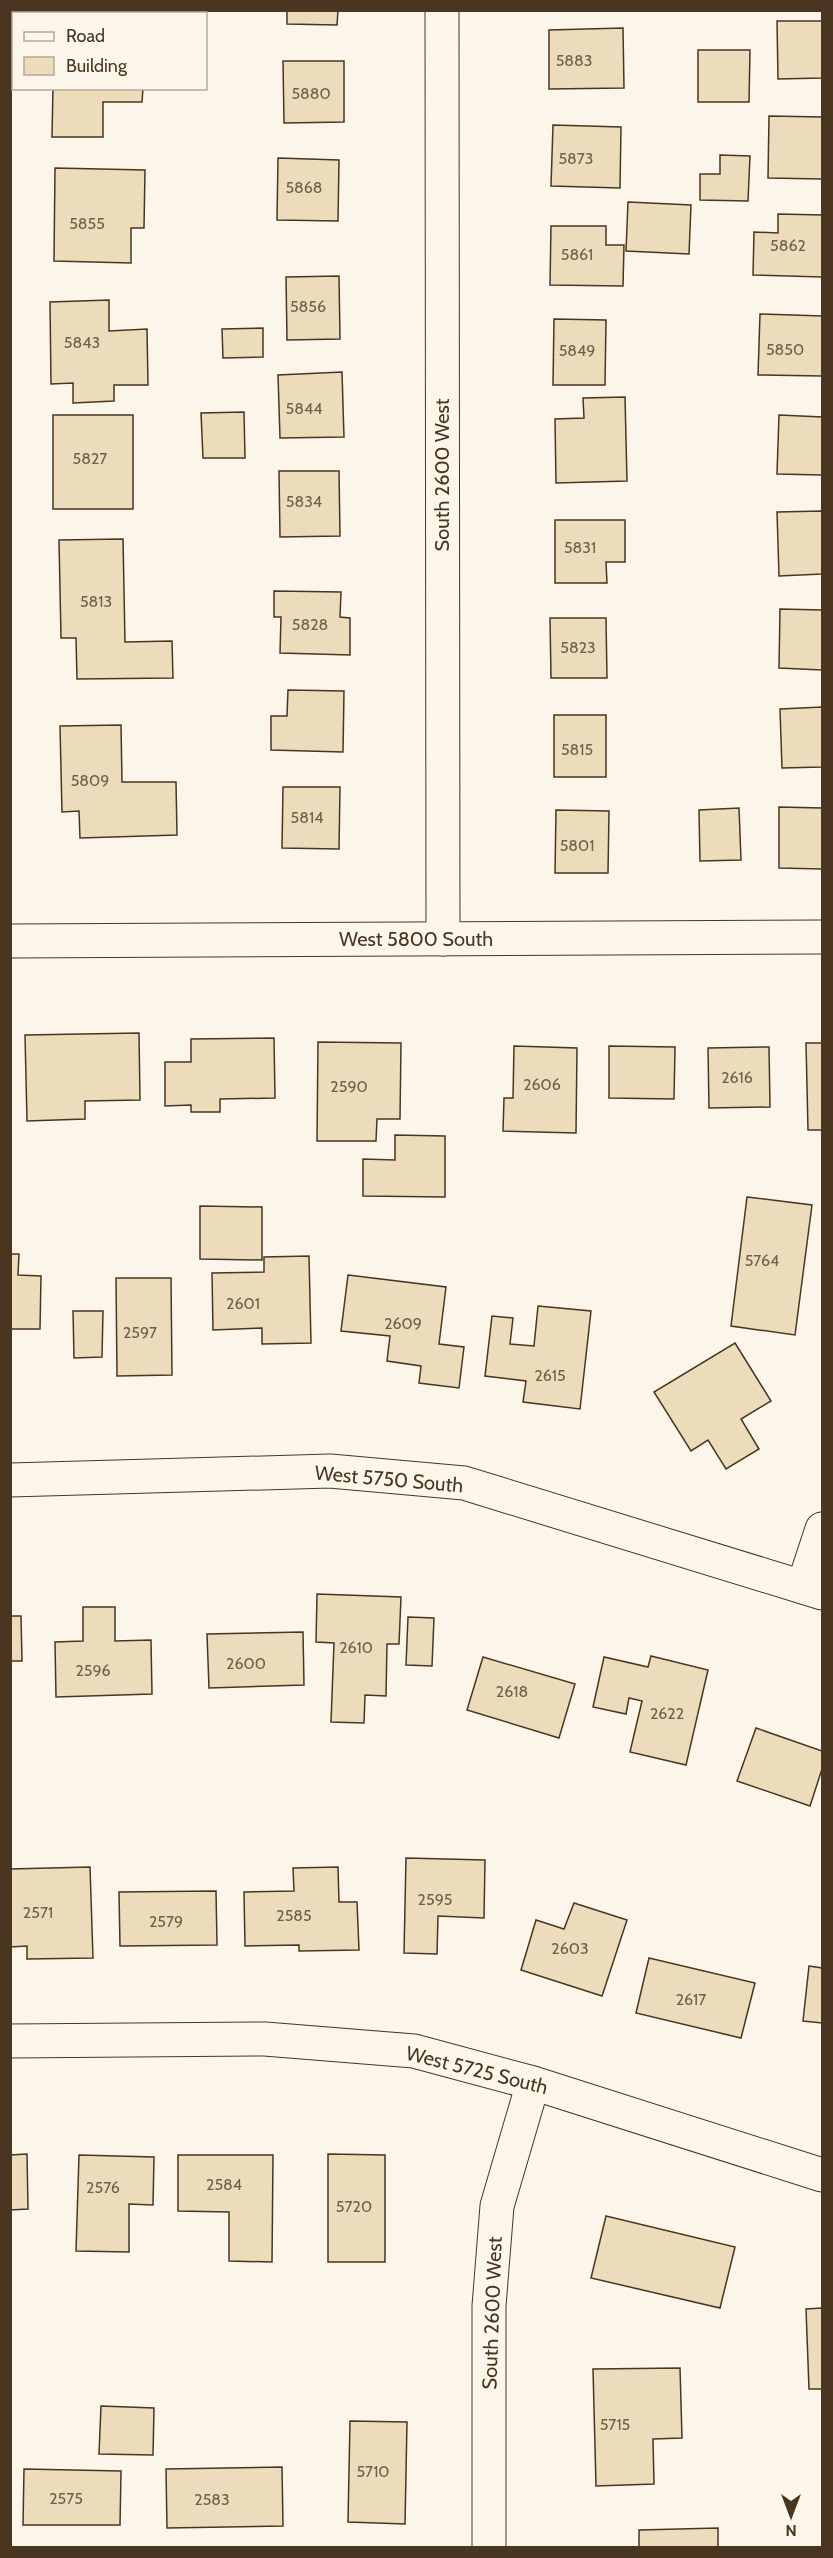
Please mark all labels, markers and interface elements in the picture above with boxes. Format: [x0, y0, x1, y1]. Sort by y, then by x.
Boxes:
legend [12, 12, 207, 90]
text: Road [66, 25, 105, 47]
house number: 5883 [556, 51, 592, 70]
text: Building [66, 55, 128, 77]
house number: 5880 [291, 84, 331, 103]
house number: 5873 [558, 149, 594, 168]
house number: 5868 [285, 178, 323, 197]
house number: 5855 [69, 214, 105, 233]
house number: 5862 [770, 236, 806, 255]
house number: 5861 [561, 245, 593, 264]
house number: 5856 [290, 297, 326, 316]
house number: 5843 [64, 333, 100, 352]
house number: 5850 [766, 340, 804, 359]
house number: 5849 [559, 341, 595, 360]
street label: South 2600 West [430, 398, 454, 551]
house number: 5844 [286, 399, 322, 418]
house number: 5827 [73, 449, 107, 468]
house number: 5834 [286, 492, 322, 511]
house number: 5831 [564, 538, 596, 557]
house number: 5813 [80, 592, 112, 611]
house number: 5828 [292, 615, 328, 634]
house number: 5823 [560, 638, 596, 657]
house number: 5815 [561, 740, 593, 759]
house number: 5809 [71, 771, 109, 790]
house number: 5814 [291, 808, 323, 827]
house number: 5801 [560, 836, 594, 855]
street label: West 5800 South [339, 927, 493, 951]
house number: 2616 [721, 1068, 753, 1087]
house number: 2606 [523, 1075, 561, 1094]
house number: 2590 [330, 1077, 368, 1096]
house number: 5764 [745, 1251, 779, 1270]
house number: 2601 [226, 1294, 260, 1313]
house number: 2609 [384, 1314, 422, 1333]
house number: 2597 [123, 1323, 157, 1342]
house number: 2615 [534, 1366, 566, 1385]
street label: West 5750 South [314, 1461, 464, 1497]
house number: 2610 [339, 1638, 373, 1657]
house number: 2600 [226, 1654, 266, 1673]
house number: 2596 [75, 1661, 111, 1680]
house number: 2618 [496, 1682, 528, 1701]
house number: 2622 [650, 1704, 684, 1723]
house number: 2595 [418, 1890, 452, 1909]
house number: 2571 [23, 1903, 53, 1922]
house number: 2585 [276, 1906, 312, 1925]
house number: 2579 [149, 1912, 183, 1931]
house number: 2603 [551, 1939, 589, 1958]
house number: 2617 [676, 1990, 706, 2009]
street label: West 5725 South [404, 2041, 550, 2099]
house number: 2584 [206, 2175, 242, 2194]
house number: 2576 [86, 2178, 120, 2197]
house number: 5720 [336, 2197, 372, 2216]
street label: South 2600 West [477, 2236, 507, 2390]
house number: 5715 [600, 2415, 630, 2434]
house number: 5710 [356, 2462, 390, 2481]
north arrow [761, 2486, 821, 2546]
house number: 2575 [49, 2489, 83, 2508]
house number: 2583 [194, 2490, 230, 2509]
text: N [785, 2521, 797, 2540]

